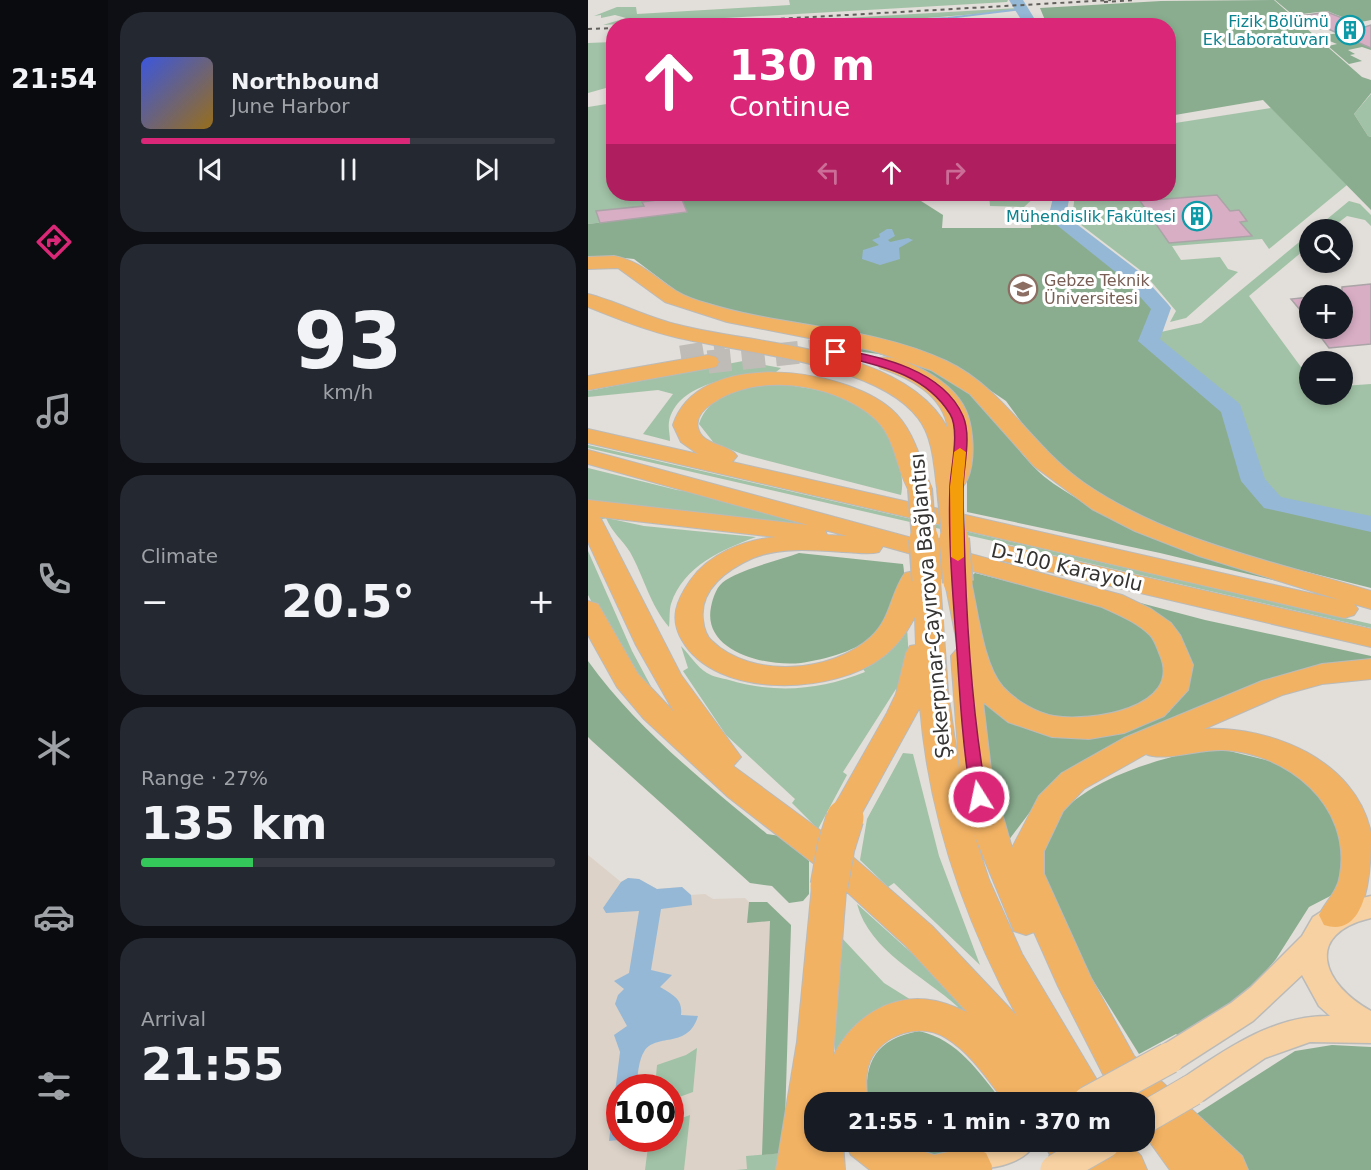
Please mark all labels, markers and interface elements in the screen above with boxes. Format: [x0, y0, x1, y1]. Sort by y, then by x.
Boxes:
place label: Fizik Bölümü Ek Laboratuvarı [1203, 12, 1329, 49]
building icon: Fizik Bölümü Ek Laboratuvarı [1334, 14, 1366, 46]
text: 130 m [729, 41, 875, 90]
icon: ahead [630, 42, 708, 120]
text: 21:54 [11, 63, 97, 94]
text: Northbound [231, 69, 380, 94]
text: Continue [729, 91, 850, 122]
text: June Harbor [231, 94, 350, 118]
icon: previous [194, 153, 227, 186]
icon: pause [332, 153, 365, 186]
icon: next [470, 153, 503, 186]
icon: left [812, 156, 845, 189]
icon: ahead [875, 156, 908, 189]
icon: right [938, 156, 971, 189]
building icon: Mühendislik Fakültesi [1181, 200, 1213, 232]
place label: Mühendislik Fakültesi [1006, 207, 1176, 226]
map controls [1299, 219, 1353, 405]
button: search [1299, 219, 1353, 273]
icon: directions [33, 221, 75, 263]
place label: Gebze Teknik Üniversitesi [1044, 271, 1150, 308]
school or university icon: Gebze Teknik Üniversitesi [1007, 273, 1039, 305]
button: + [1299, 285, 1353, 339]
text: 93 [294, 296, 402, 386]
pin [810, 326, 861, 377]
icon: arrive [819, 335, 852, 368]
button: − [1299, 351, 1353, 405]
text: km/h [323, 380, 373, 404]
icon: music [33, 390, 75, 432]
street label: Şekerpınar-Çayırova Bağlantısı [905, 452, 955, 760]
street label: D-100 Karayolu [989, 538, 1145, 596]
text: Climate [141, 544, 218, 568]
icon: phone [33, 558, 75, 600]
text: 20.5° [281, 575, 415, 628]
text: − [141, 582, 169, 621]
text: + [527, 582, 555, 621]
icon: climate [33, 727, 75, 769]
position arrow [947, 765, 1011, 829]
text: Range · 27% [141, 766, 268, 790]
text: 135 km [141, 797, 327, 850]
icon: car [33, 896, 75, 938]
text: Arrival [141, 1007, 206, 1031]
text: 21:55 [141, 1038, 284, 1091]
icon: filters [33, 1065, 75, 1107]
speed limit sign: 100 [606, 1074, 684, 1152]
text: 21:55 · 1 min · 370 m [848, 1109, 1111, 1134]

